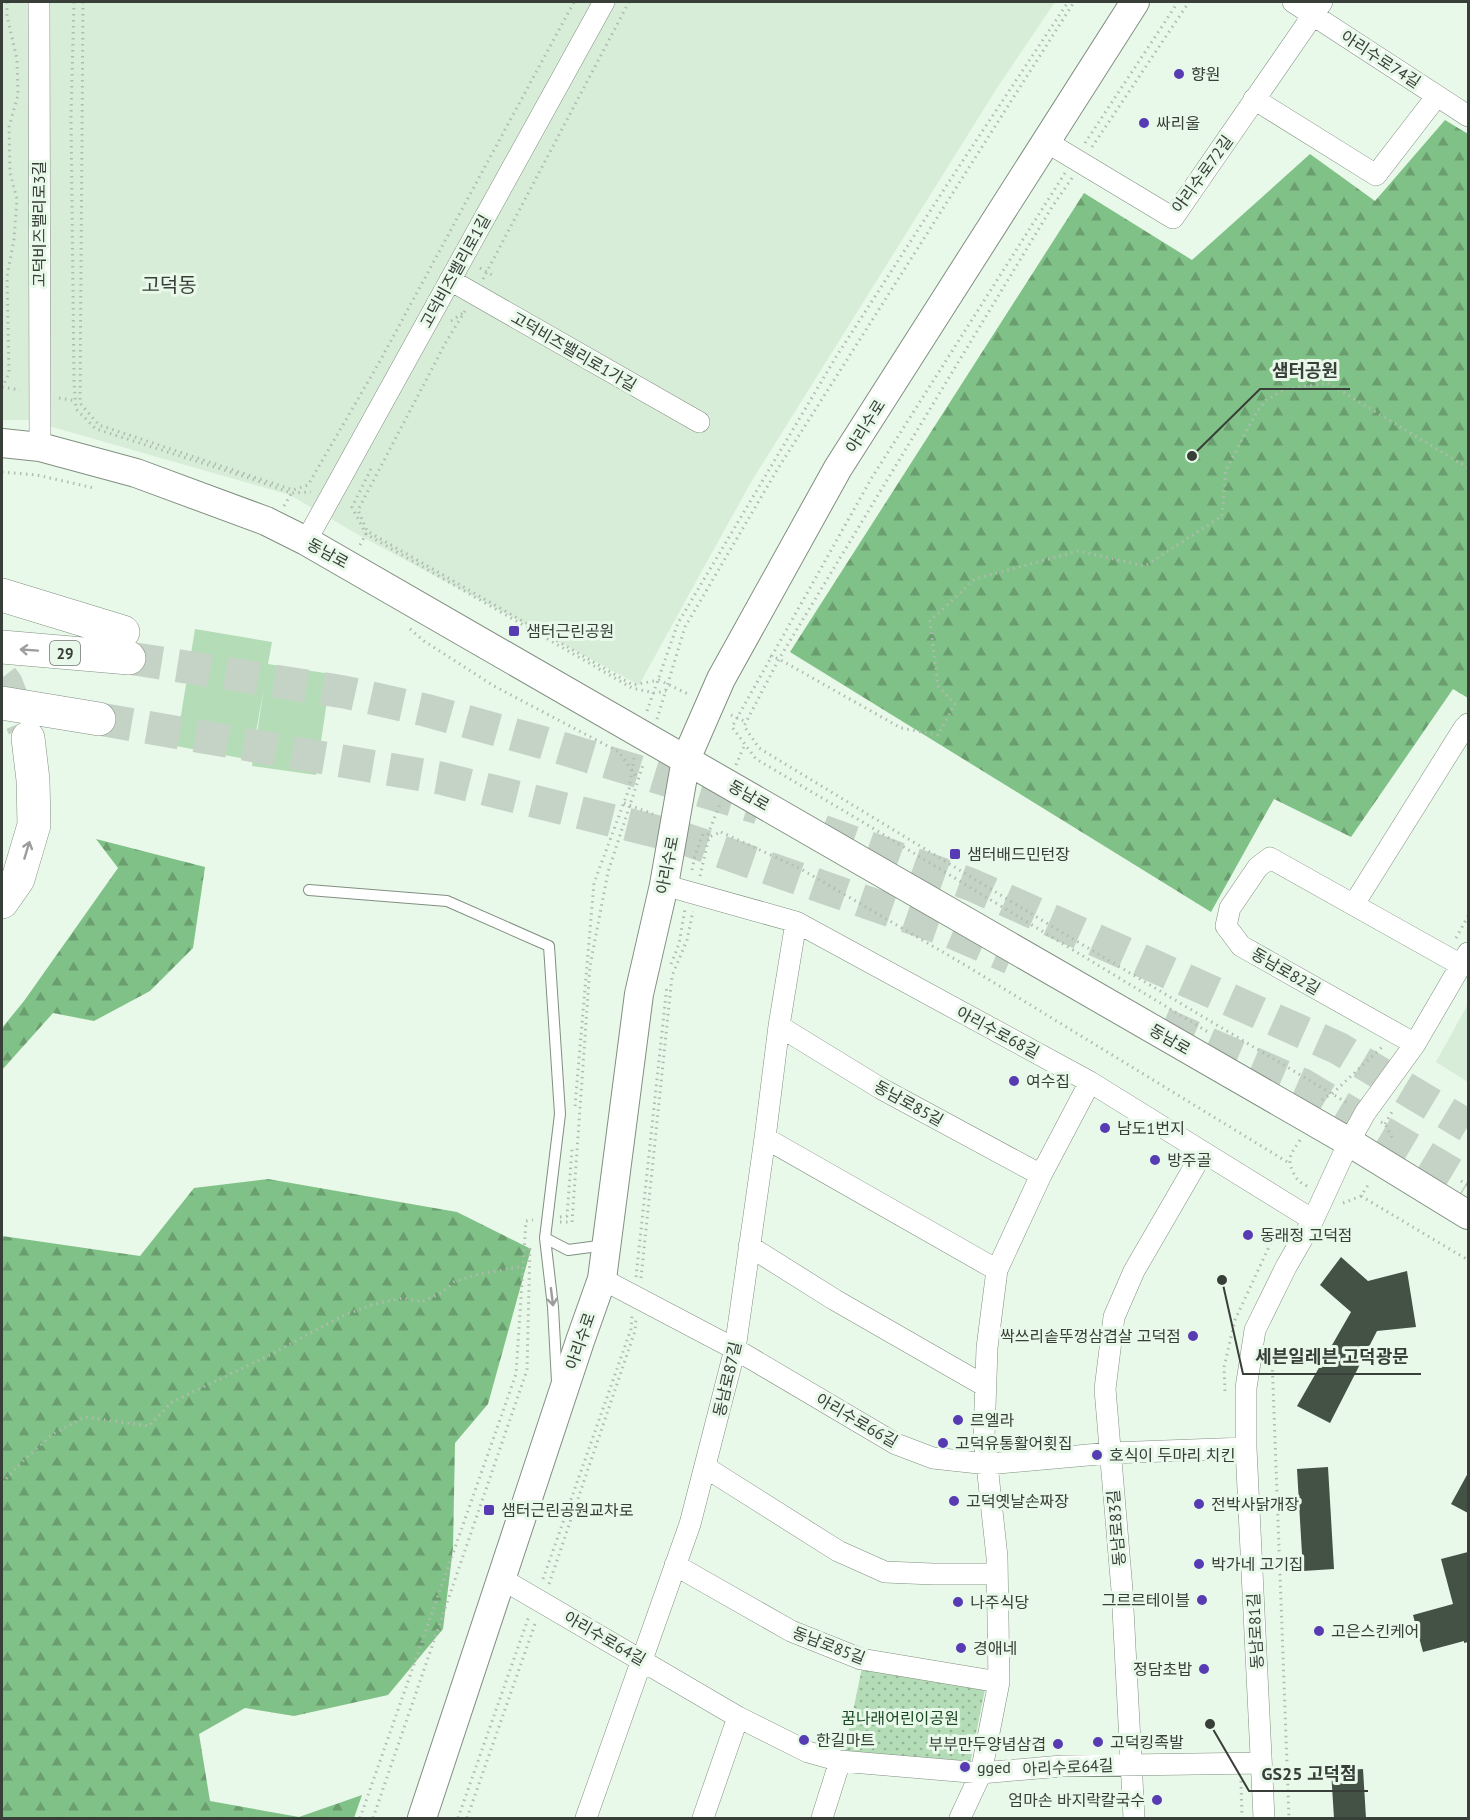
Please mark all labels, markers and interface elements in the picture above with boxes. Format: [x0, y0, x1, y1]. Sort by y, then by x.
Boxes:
street label: 아리수로74길 [1337, 26, 1425, 92]
place label: 향원 [1191, 64, 1220, 84]
marker: 향원 [1172, 67, 1186, 81]
place label: 싸리울 [1156, 113, 1200, 133]
marker: 싸리울 [1137, 116, 1151, 130]
street label: 아리수로72길 [1167, 131, 1237, 217]
street label: 고덕비즈밸리로3길 [29, 161, 49, 287]
street label: 고덕비즈밸리로1길 [416, 211, 494, 331]
district label: 고덕동 [141, 272, 197, 298]
street label: 고덕비즈밸리로1가길 [508, 307, 640, 395]
callout: 샘터공원 [1260, 353, 1350, 389]
text: 샘터공원 [1272, 359, 1338, 382]
street label: 아리수로 [841, 396, 889, 456]
street label: 동남로 [304, 534, 352, 573]
place label: 샘터근린공원 [526, 621, 614, 641]
marker: 샘터근린공원 [507, 624, 521, 638]
road number: 29 [50, 641, 80, 665]
one-way arrow [20, 644, 40, 655]
street label: 동남로 [725, 775, 773, 815]
street label: 아리수로 [652, 834, 682, 896]
one-way arrow [22, 841, 33, 860]
place label: 샘터배드민턴장 [967, 844, 1070, 864]
marker: 샘터배드민턴장 [948, 847, 962, 861]
street label: 동남로82길 [1248, 943, 1324, 999]
street label: 아리수로68길 [953, 1002, 1043, 1062]
street label: 동남로 [1146, 1019, 1194, 1059]
place label: 여수집 [1026, 1071, 1070, 1091]
marker: 여수집 [1007, 1074, 1021, 1088]
street label: 동남로85길 [871, 1076, 947, 1130]
place label: 남도1번지 [1117, 1118, 1185, 1138]
marker: 남도1번지 [1098, 1121, 1112, 1135]
place label: 방주골 [1167, 1150, 1211, 1170]
marker: 방주골 [1148, 1153, 1162, 1167]
place label: 동래정 고덕점 [1260, 1225, 1353, 1245]
marker: 동래정 고덕점 [1241, 1228, 1255, 1242]
one-way arrow [547, 1286, 558, 1306]
street label: 아리수로 [561, 1310, 599, 1372]
place label: 싹쓰리솥뚜껑삼겹살 고덕점 [1000, 1326, 1181, 1346]
marker: 싹쓰리솥뚜껑삼겹살 고덕점 [1186, 1329, 1200, 1343]
callout: 세븐일레븐 고덕광문 [1243, 1338, 1421, 1374]
street label: 동남로87길 [709, 1340, 745, 1418]
text: 세븐일레븐 고덕광문 [1255, 1345, 1409, 1368]
street label: 아리수로66길 [813, 1389, 901, 1451]
place label: 르엘라 [970, 1410, 1014, 1430]
marker: 르엘라 [951, 1413, 965, 1427]
place label: 고덕유통활어횟집 [955, 1433, 1073, 1453]
marker: 고덕유통활어횟집 [936, 1436, 950, 1450]
place label: 호식이 두마리 치킨 [1109, 1445, 1235, 1465]
marker: 호식이 두마리 치킨 [1090, 1448, 1104, 1462]
street label: 동남로83길 [1103, 1489, 1129, 1567]
place label: 고덕옛날손짜장 [966, 1491, 1069, 1511]
marker: 고덕옛날손짜장 [947, 1494, 961, 1508]
place label: 전박사닭개장 [1211, 1494, 1300, 1514]
marker: 전박사닭개장 [1192, 1497, 1206, 1511]
place label: 샘터근린공원교차로 [501, 1500, 634, 1520]
marker: 샘터근린공원교차로 [482, 1503, 496, 1517]
place label: 박가네 고기집 [1211, 1554, 1304, 1574]
marker: 박가네 고기집 [1192, 1557, 1206, 1571]
place label: 그르르테이블 [1102, 1590, 1190, 1610]
place label: 나주식당 [970, 1592, 1029, 1612]
street label: 동남로81길 [1243, 1592, 1267, 1670]
marker: 그르르테이블 [1195, 1593, 1209, 1607]
marker: 나주식당 [951, 1595, 965, 1609]
street label: 아리수로64길 [561, 1607, 649, 1669]
place label: 고은스킨케어 [1331, 1621, 1419, 1641]
street label: 동남로85길 [790, 1622, 868, 1668]
marker: 고은스킨케어 [1312, 1624, 1326, 1638]
place label: 경애네 [973, 1638, 1017, 1658]
marker: 경애네 [954, 1641, 968, 1655]
place label: 정담초밥 [1133, 1659, 1192, 1679]
marker: 정담초밥 [1197, 1662, 1211, 1676]
park label: 꿈나래어린이공원 [841, 1708, 959, 1728]
place label: 한길마트 [816, 1730, 875, 1750]
place label: 고덕킹족발 [1110, 1732, 1184, 1752]
marker: 한길마트 [797, 1733, 811, 1747]
place label: 부부만두양념삼겹 [928, 1734, 1046, 1754]
marker: 고덕킹족발 [1091, 1735, 1105, 1749]
marker: 부부만두양념삼겹 [1051, 1737, 1065, 1751]
street label: 아리수로64길 [1022, 1755, 1114, 1779]
callout: GS25 고덕점 [1249, 1755, 1368, 1791]
place label: gged [977, 1757, 1011, 1777]
marker: gged [958, 1760, 972, 1774]
text: GS25 고덕점 [1261, 1762, 1357, 1785]
place label: 엄마손 바지락칼국수 [1008, 1790, 1145, 1810]
marker: 엄마손 바지락칼국수 [1150, 1793, 1164, 1807]

